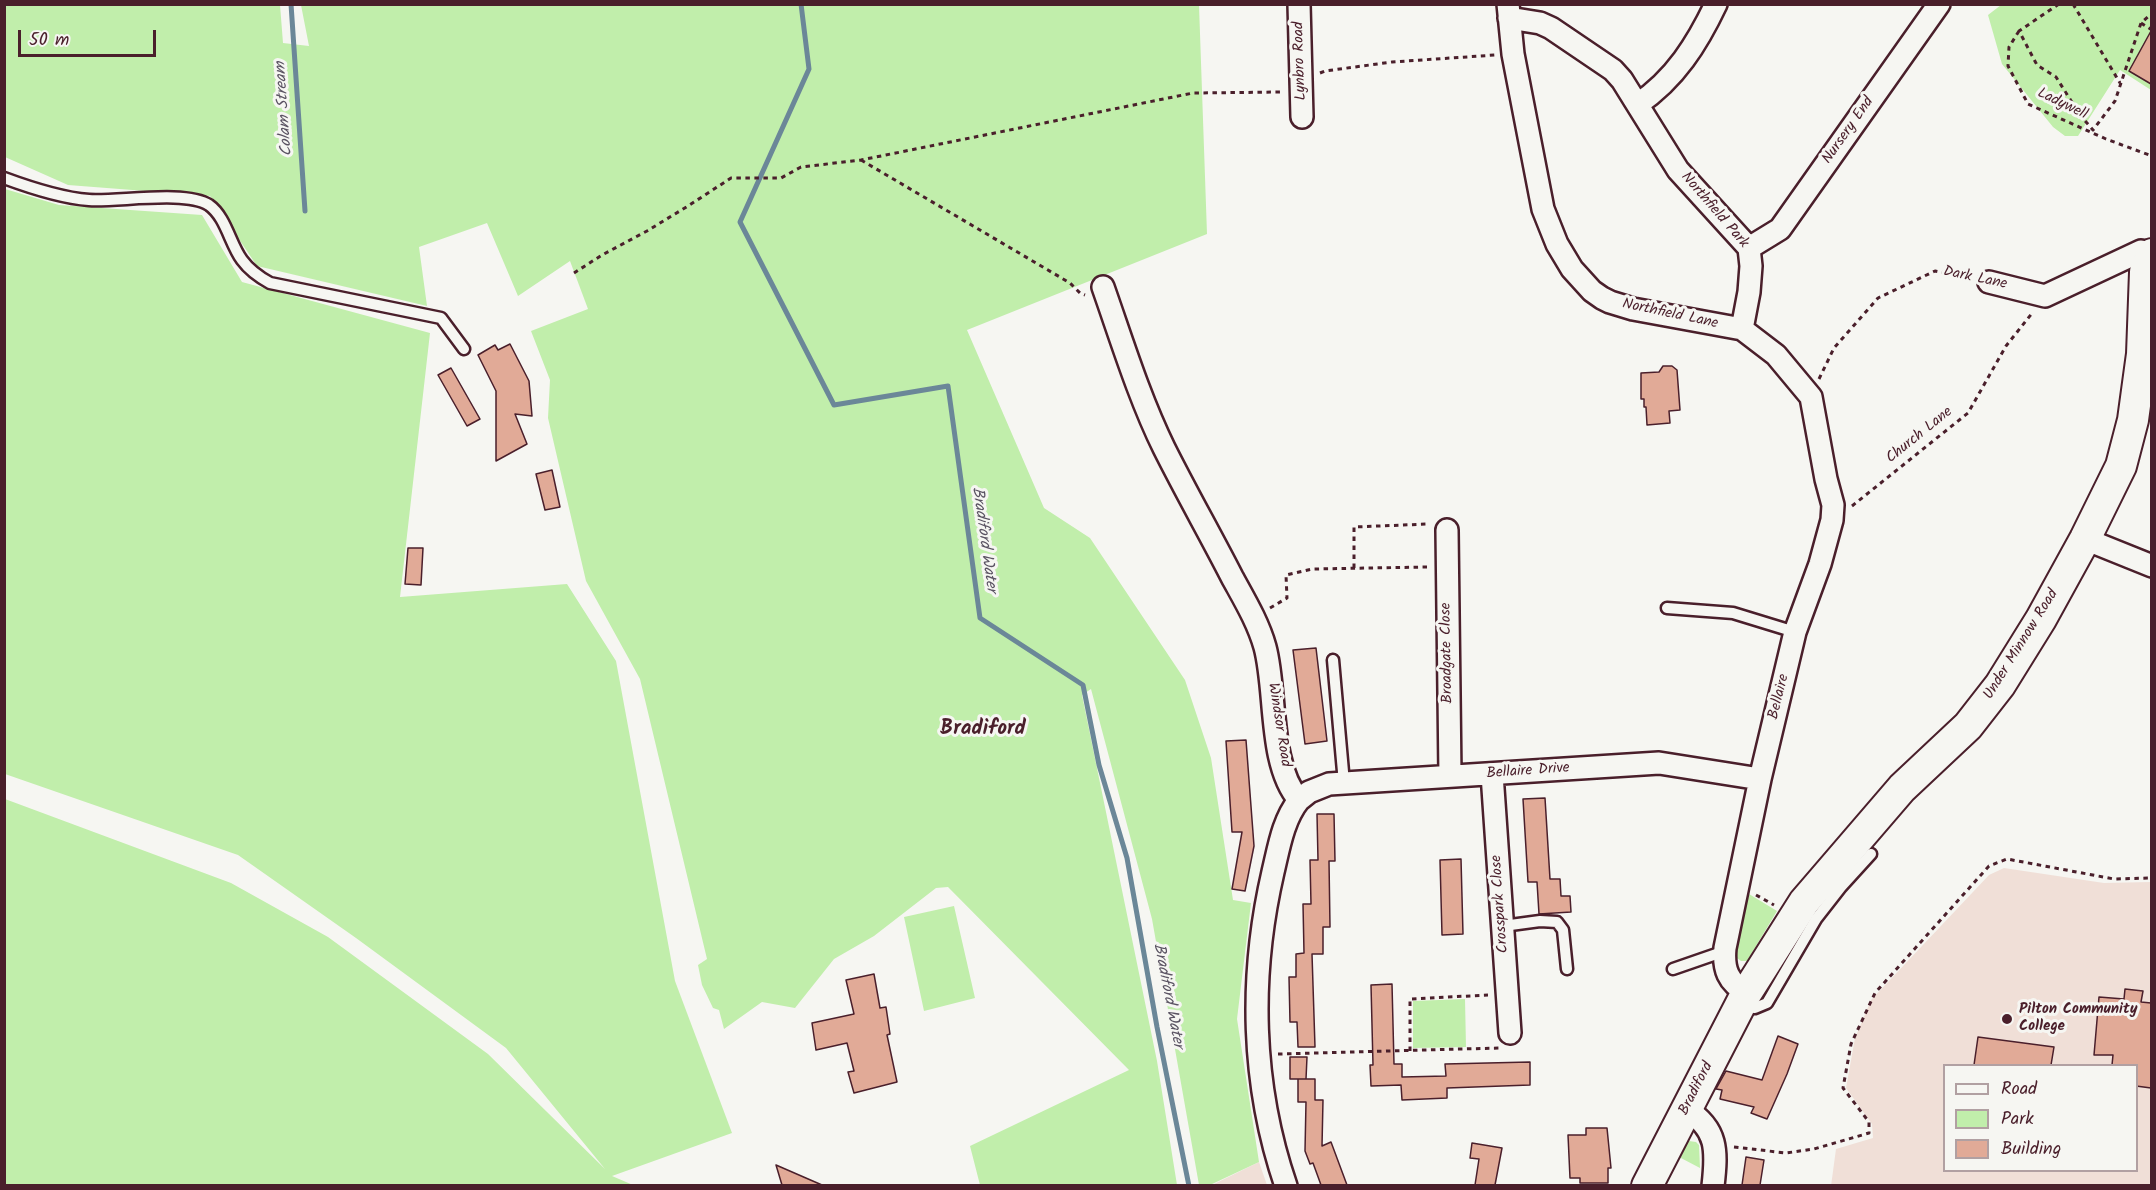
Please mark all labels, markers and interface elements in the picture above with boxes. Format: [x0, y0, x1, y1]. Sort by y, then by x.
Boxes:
scale bar [21, 18, 159, 56]
street label: Lynbro Road [1291, 21, 1311, 101]
text: 50 m [29, 26, 69, 55]
water label: Colam Stream [272, 61, 298, 157]
street label: Ladywell [2034, 85, 2090, 125]
street label: Nursery End [1819, 94, 1879, 168]
street label: Northfield Park [1676, 169, 1752, 253]
street label: Dark Lane [1941, 263, 2009, 295]
street label: Northfield Lane [1620, 296, 1720, 334]
street label: Church Lane [1883, 404, 1957, 468]
water label: Bradiford Water [966, 486, 1000, 594]
street label: Under Minnow Road [1981, 587, 2063, 703]
street label: Broadgate Close [1438, 602, 1458, 704]
street label: Bellaire [1766, 673, 1794, 721]
street label: Windsor Road [1262, 682, 1294, 768]
district label: Bradiford [940, 717, 1026, 743]
street label: Bellaire Drive [1486, 760, 1570, 784]
street label: Crosspark Close [1489, 854, 1513, 954]
water label: Bradiford Water [1147, 942, 1187, 1050]
place label: Pilton Community College [2019, 1001, 2138, 1036]
marker: Pilton Community College [2000, 1012, 2014, 1026]
street label: Bradiford [1676, 1059, 1718, 1119]
legend [1943, 1064, 2138, 1172]
text: Road [2001, 1075, 2037, 1104]
text: Park [2001, 1105, 2034, 1134]
text: Building [2001, 1135, 2061, 1164]

